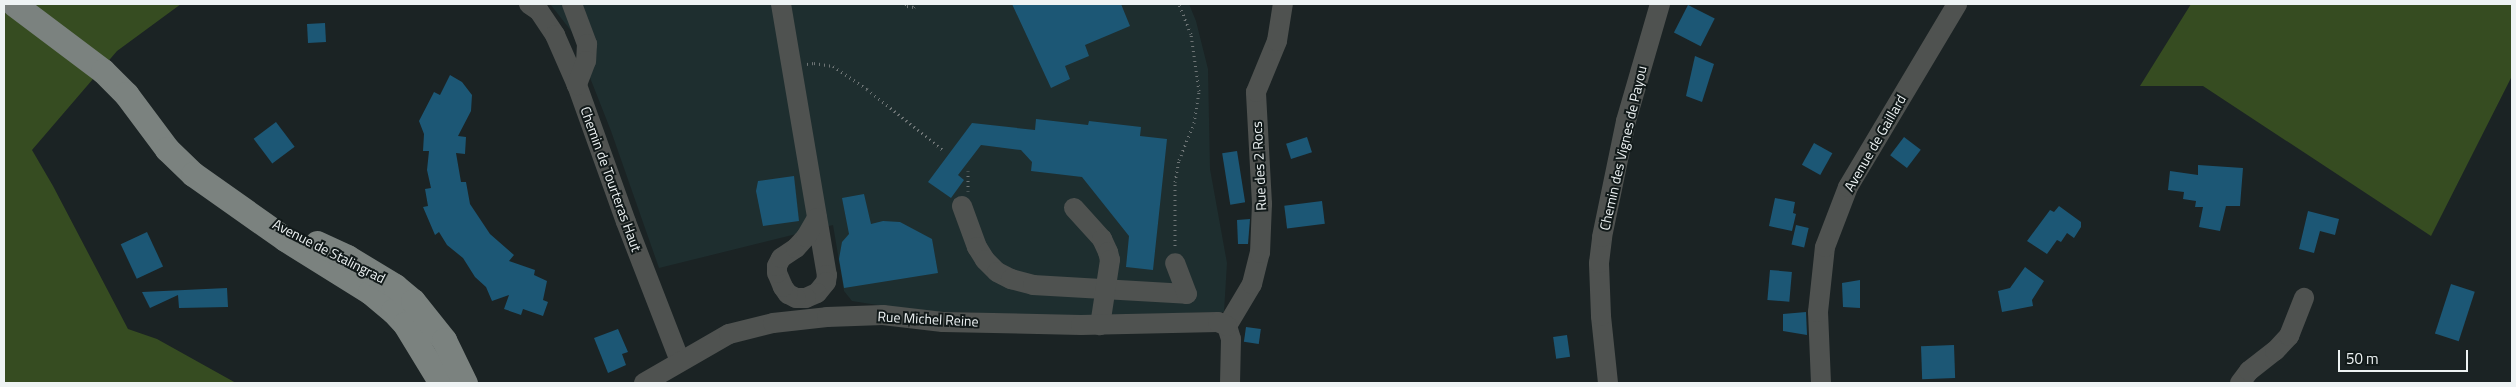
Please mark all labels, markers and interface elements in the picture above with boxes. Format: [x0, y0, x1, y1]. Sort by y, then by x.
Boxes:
street label: Chemin des Vignes de Payou [1596, 64, 1650, 232]
street label: Avenue de Gaillard [1841, 92, 1909, 194]
street label: Chemin de Tourteras Haut [577, 104, 645, 254]
street label: Rue des 2 Rocs [1248, 121, 1270, 211]
street label: Avenue de Stalingrad [270, 215, 388, 287]
street label: Rue Michel Reine [877, 308, 979, 330]
scale bar [2341, 340, 2471, 372]
text: 50 m [2346, 347, 2379, 370]

